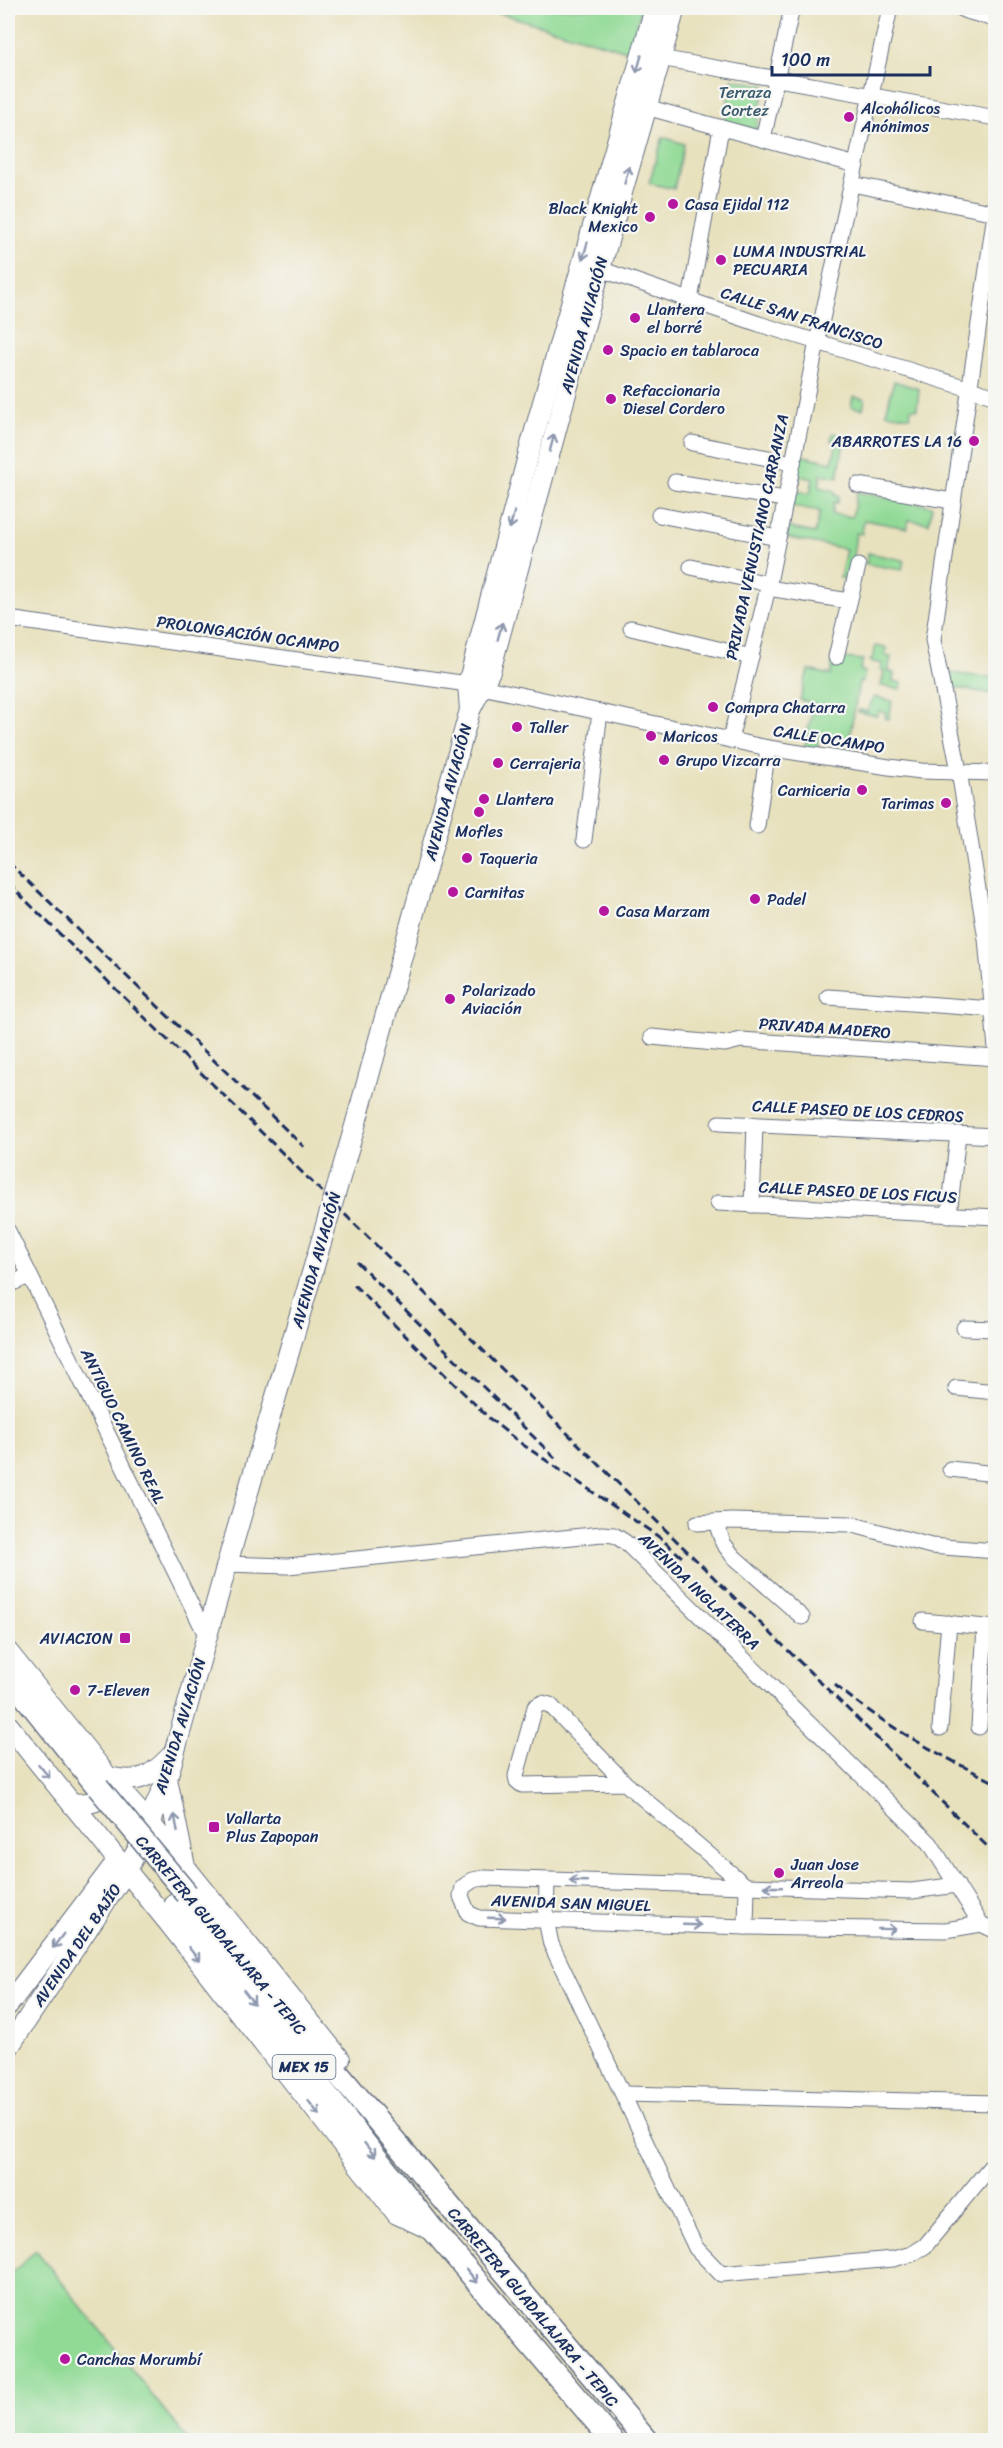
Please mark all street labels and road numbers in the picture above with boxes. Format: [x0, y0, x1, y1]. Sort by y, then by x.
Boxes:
street label: AVENIDA AVIACIÓN [551, 253, 616, 398]
street label: CALLE SAN FRANCISCO [717, 278, 887, 358]
street label: PRIVADA VENUSTIANO CARRANZA [717, 411, 797, 663]
street label: PROLONGACIÓN OCAMPO [155, 607, 341, 661]
street label: CALLE OCAMPO [771, 716, 887, 762]
street label: AVENIDA AVIACIÓN [415, 720, 480, 865]
street label: PRIVADA MADERO [758, 1009, 892, 1047]
street label: CALLE PASEO DE LOS CEDROS [752, 1091, 965, 1131]
street label: CALLE PASEO DE LOS FICUS [758, 1172, 958, 1212]
street label: AVENIDA AVIACIÓN [282, 1188, 349, 1333]
street label: ANTIGUO CAMINO REAL [72, 1342, 174, 1510]
street label: AVENIDA INGLATERRA [630, 1524, 767, 1657]
street label: AVENIDA AVIACIÓN [145, 1654, 214, 1799]
street label: CARRETERA GUADALAJARA - TEPIC [128, 1828, 314, 2042]
street label: AVENIDA DEL BAJÍO [24, 1877, 129, 2014]
street label: AVENIDA SAN MIGUEL [490, 1886, 652, 1920]
road number: MEX 15 [272, 2055, 336, 2079]
street label: CARRETERA GUADALAJARA - TEPIC [440, 2200, 626, 2414]

